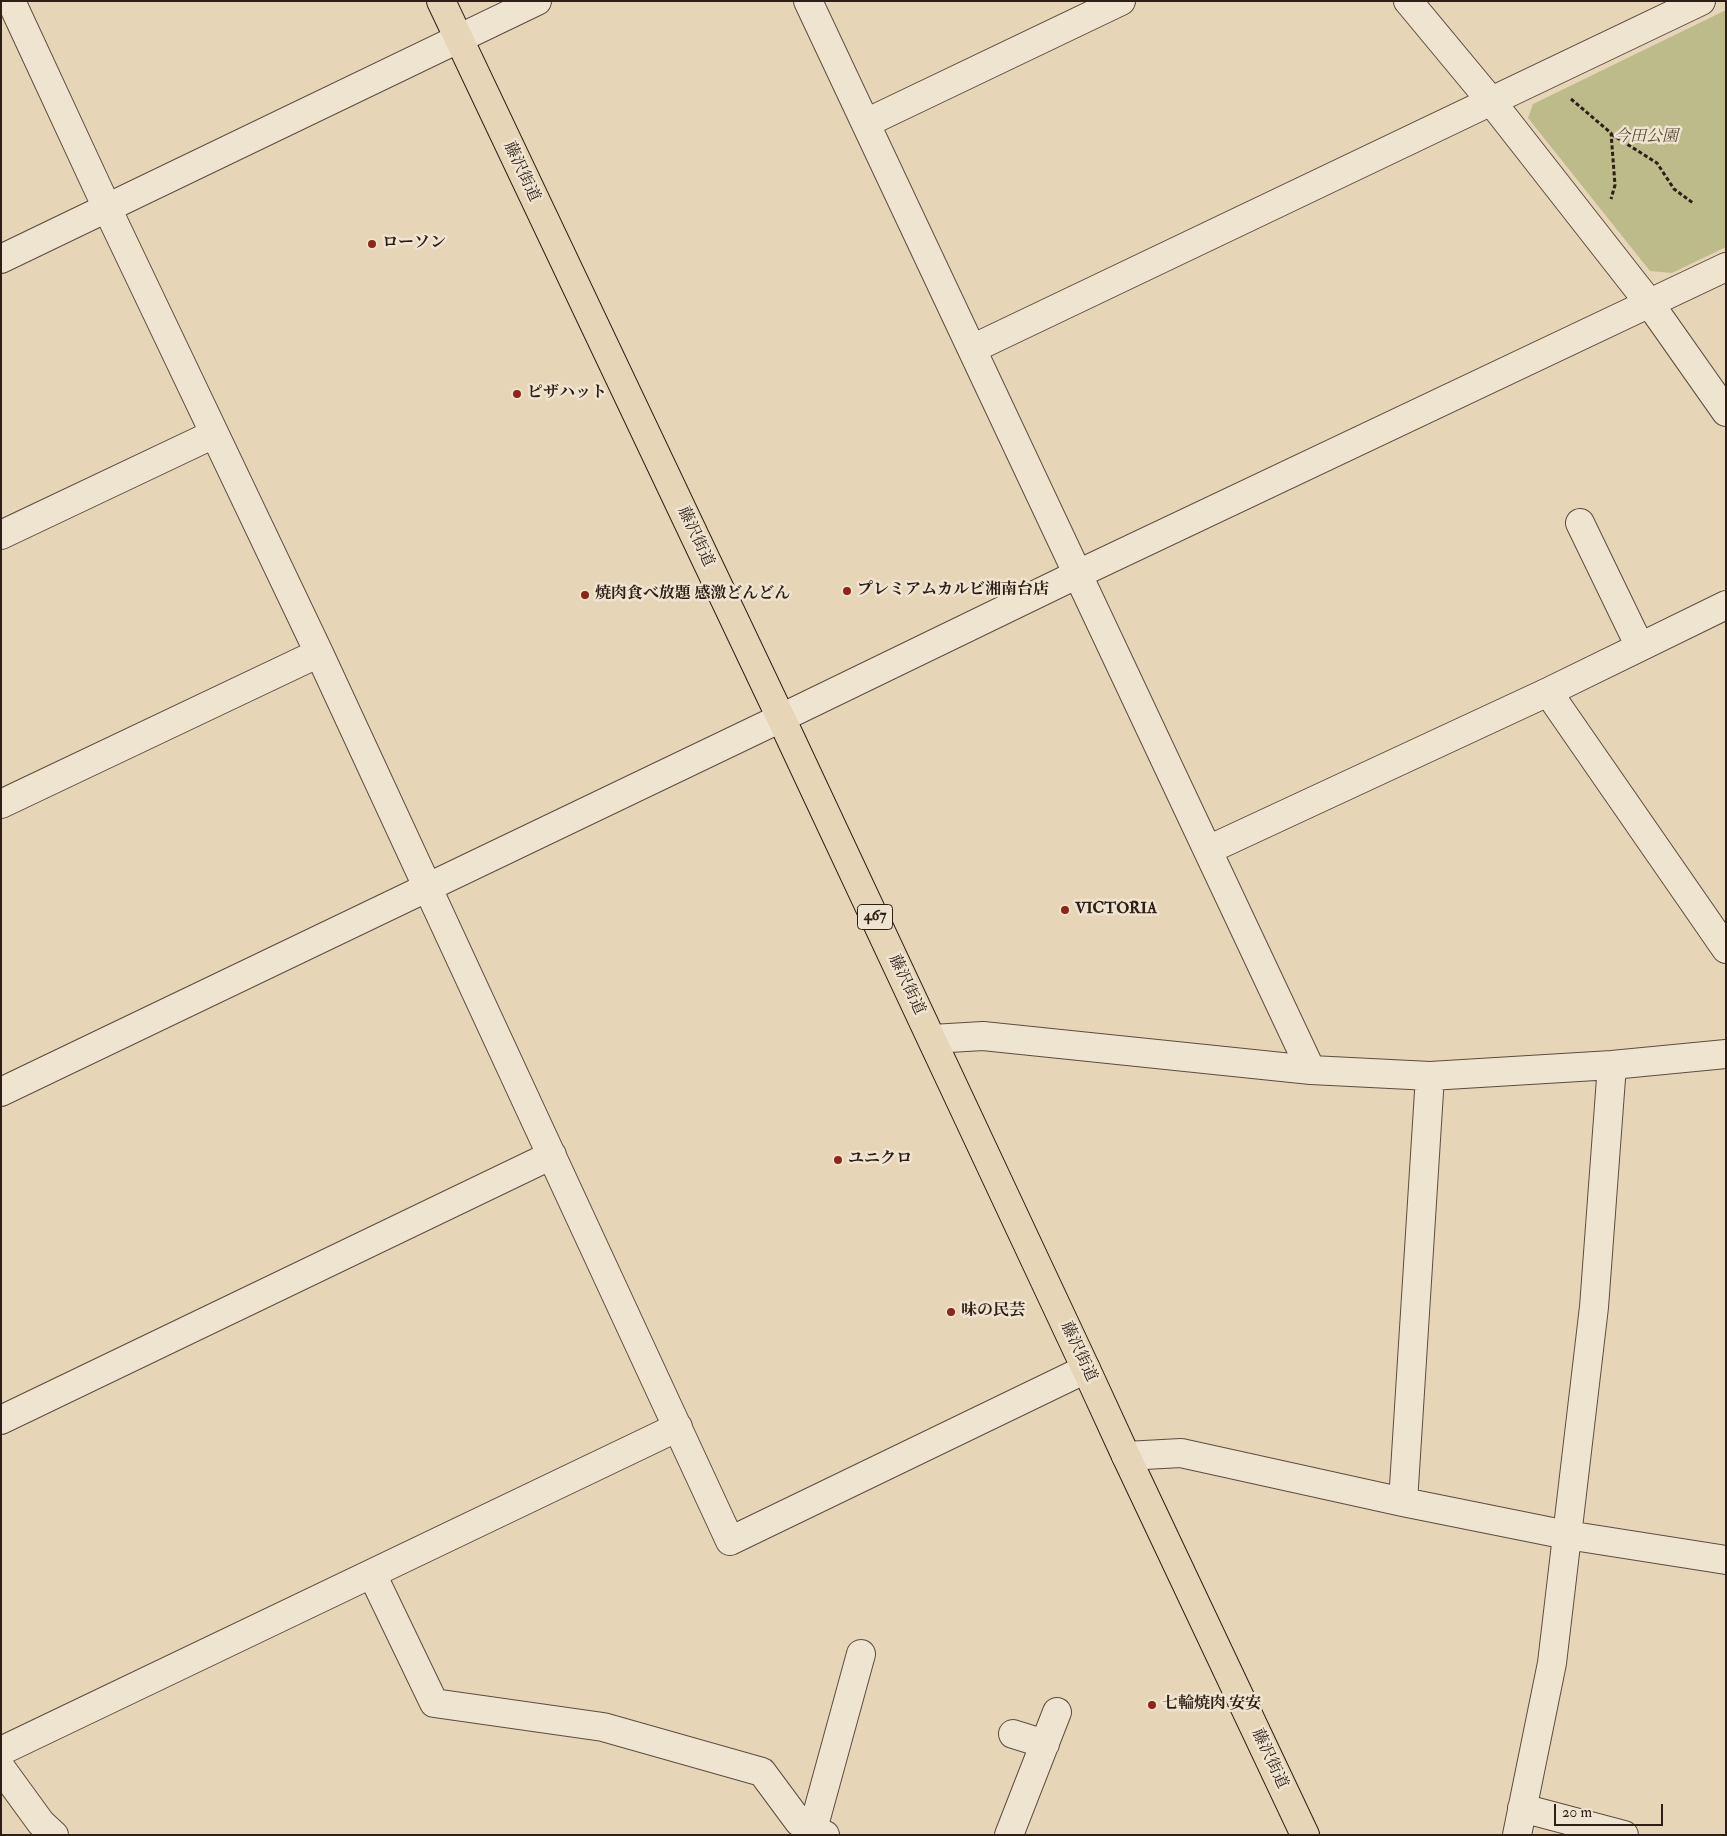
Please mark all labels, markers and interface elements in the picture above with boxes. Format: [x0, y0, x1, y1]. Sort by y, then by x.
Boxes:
park label: 今田公園 [1614, 128, 1678, 148]
street label: 藤沢街道 [499, 139, 543, 205]
place label: ローソン [382, 234, 446, 254]
marker: ローソン [366, 238, 378, 250]
place label: ピザハット [527, 384, 607, 404]
marker: ピザハット [511, 388, 523, 400]
street label: 藤沢街道 [673, 504, 717, 570]
place label: プレミアムカルビ湘南台店 [857, 581, 1049, 601]
place label: 焼肉食べ放題 感激どんどん [595, 585, 790, 605]
marker: プレミアムカルビ湘南台店 [841, 585, 853, 597]
marker: 焼肉食べ放題 感激どんどん [579, 589, 591, 601]
place label: VICTORIA [1075, 900, 1157, 920]
road number: 467 [858, 904, 892, 930]
marker: VICTORIA [1059, 904, 1071, 916]
street label: 藤沢街道 [884, 952, 928, 1018]
place label: ユニクロ [848, 1150, 912, 1170]
marker: ユニクロ [832, 1154, 844, 1166]
place label: 味の民芸 [961, 1302, 1025, 1322]
marker: 味の民芸 [945, 1306, 957, 1318]
street label: 藤沢街道 [1056, 1319, 1100, 1385]
place label: 七輪焼肉 安安 [1162, 1695, 1261, 1715]
marker: 七輪焼肉 安安 [1146, 1699, 1158, 1711]
street label: 藤沢街道 [1247, 1726, 1291, 1792]
scale bar [1557, 1794, 1666, 1826]
text: 20 m [1562, 1803, 1592, 1822]

